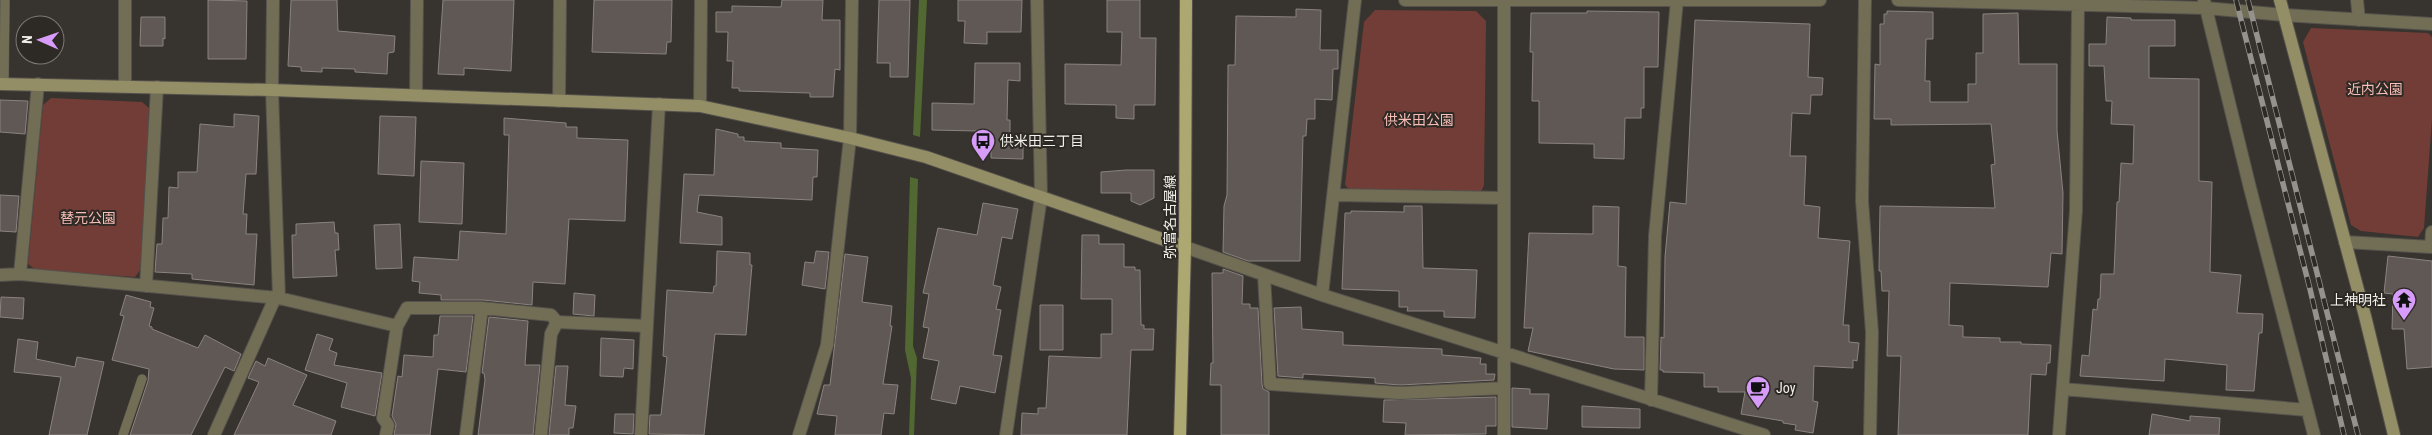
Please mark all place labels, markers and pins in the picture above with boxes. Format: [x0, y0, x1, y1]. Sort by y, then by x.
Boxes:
bus stop icon: 供米田三丁目 [970, 128, 996, 162]
place label: 供米田三丁目 [1000, 133, 1084, 149]
temple icon: 上神明社 [2391, 287, 2417, 321]
place label: 上神明社 [2330, 292, 2386, 308]
cafe icon: Joy [1745, 375, 1771, 409]
place label: Joy [1776, 380, 1796, 396]

